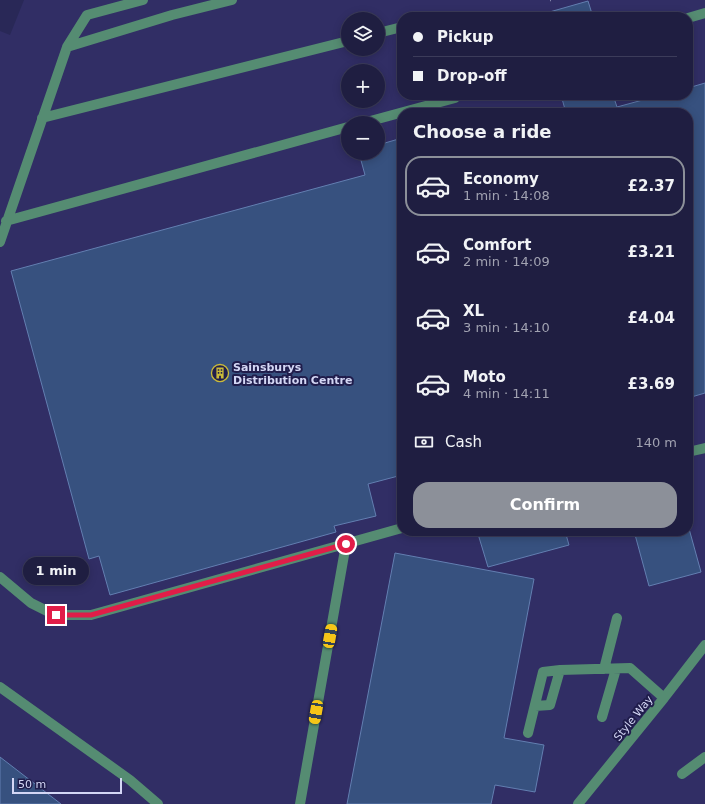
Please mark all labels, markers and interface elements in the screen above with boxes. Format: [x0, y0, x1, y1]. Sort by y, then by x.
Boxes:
map controls [341, 12, 385, 160]
button: layers [341, 12, 385, 56]
text: Pickup [437, 28, 493, 46]
button: + [341, 64, 385, 108]
text: Drop-off [437, 67, 507, 85]
button: − [341, 116, 385, 160]
text: Choose a ride [413, 121, 552, 142]
icon: car [415, 168, 451, 204]
text: Economy [463, 170, 539, 188]
text: £2.37 [628, 177, 675, 195]
text: 1 min · 14:08 [463, 188, 550, 203]
icon: car [415, 234, 451, 270]
text: Comfort [463, 236, 531, 254]
text: £3.21 [628, 243, 675, 261]
text: 2 min · 14:09 [463, 254, 550, 269]
icon: car [415, 300, 451, 336]
text: XL [463, 302, 484, 320]
text: £4.04 [628, 309, 675, 327]
text: 3 min · 14:10 [463, 320, 550, 335]
place label: Sainsburys Distribution Centre [233, 361, 352, 387]
building icon: Sainsburys Distribution Centre [210, 363, 230, 383]
icon: car [415, 366, 451, 402]
text: Moto [463, 368, 506, 386]
text: £3.69 [628, 375, 675, 393]
text: 4 min · 14:11 [463, 386, 550, 401]
icon: cash [413, 431, 435, 453]
text: Cash [445, 433, 482, 451]
text: 140 m [635, 435, 677, 450]
button: Confirm [413, 482, 677, 528]
route start [337, 535, 355, 553]
callout: 1 min [23, 557, 89, 585]
text: 1 min [36, 563, 76, 578]
route end [47, 606, 65, 624]
car [322, 623, 338, 649]
street label: Style Way [611, 693, 656, 744]
car [308, 699, 324, 725]
scale bar [12, 776, 122, 795]
text: 50 m [18, 778, 46, 791]

